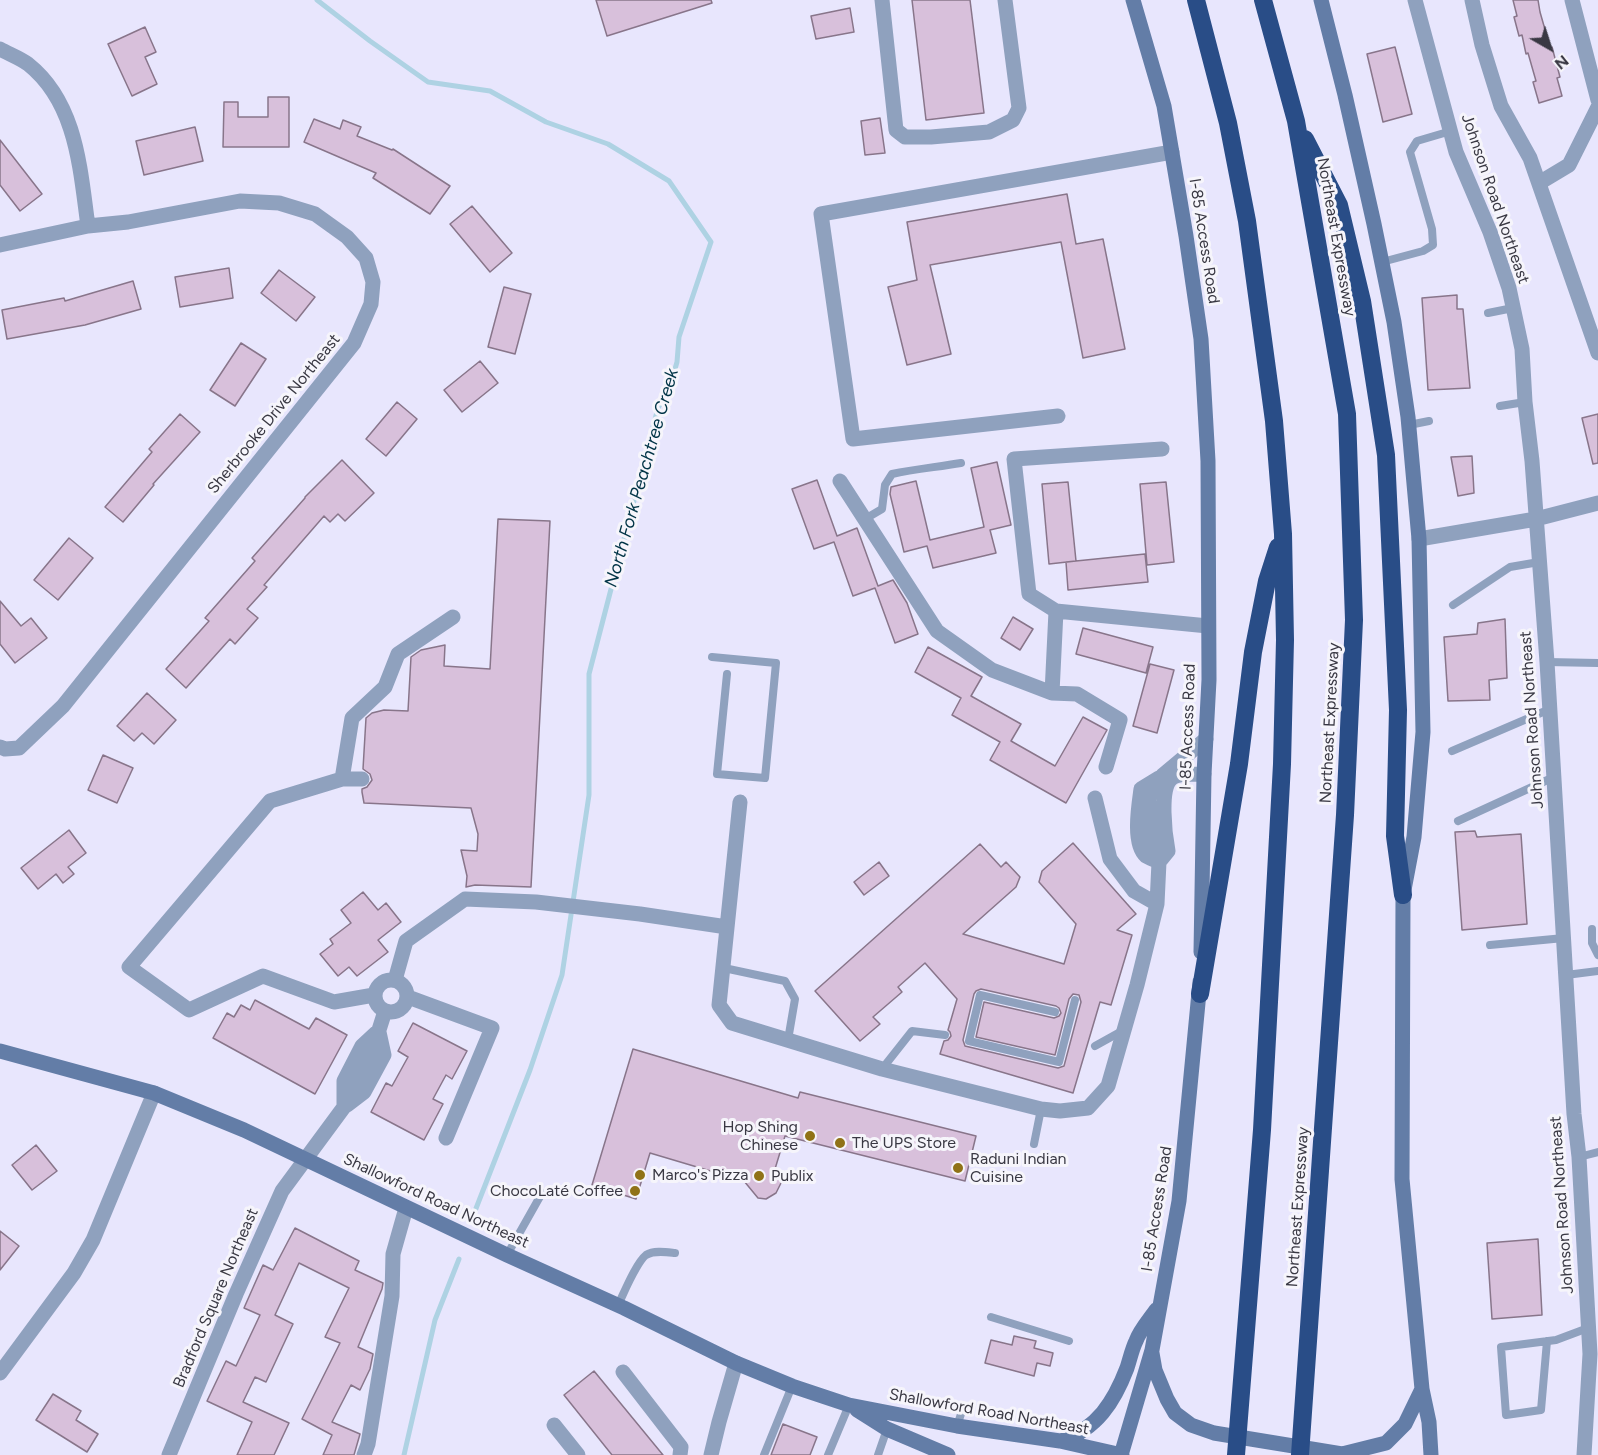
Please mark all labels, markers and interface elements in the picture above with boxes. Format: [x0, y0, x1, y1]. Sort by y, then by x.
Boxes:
north arrow [1520, 18, 1580, 78]
text: N [1551, 51, 1572, 74]
street label: Johnson Road Northeast [1457, 112, 1533, 286]
street label: Northeast Expressway [1313, 156, 1359, 318]
street label: I-85 Access Road [1185, 177, 1223, 305]
street label: Sherbrooke Drive Northeast [204, 330, 344, 498]
water label: North Fork Peachtree Creek [600, 366, 684, 590]
street label: Johnson Road Northeast [1516, 630, 1548, 810]
street label: Northeast Expressway [1316, 642, 1344, 804]
street label: I-85 Access Road [1176, 663, 1200, 791]
street label: Johnson Road Northeast [1546, 1115, 1578, 1295]
place label: Hop Shing Chinese [723, 1117, 798, 1155]
street label: Northeast Expressway [1283, 1126, 1313, 1288]
marker: Hop Shing Chinese [803, 1129, 817, 1143]
place label: The UPS Store [852, 1133, 956, 1153]
marker: The UPS Store [833, 1136, 847, 1150]
street label: I-85 Access Road [1138, 1145, 1176, 1273]
street label: Shallowford Road Northeast [340, 1149, 532, 1253]
place label: Raduni Indian Cuisine [970, 1149, 1067, 1187]
marker: Raduni Indian Cuisine [951, 1161, 965, 1175]
place label: Marco's Pizza [652, 1165, 748, 1185]
place label: Publix [771, 1166, 813, 1186]
marker: Marco's Pizza [633, 1168, 647, 1182]
marker: Publix [752, 1169, 766, 1183]
place label: ChocoLaté Coffee [490, 1181, 623, 1201]
marker: ChocoLaté Coffee [628, 1184, 642, 1198]
street label: Bradford Square Northeast [169, 1205, 263, 1391]
street label: Shallowford Road Northeast [888, 1385, 1090, 1439]

